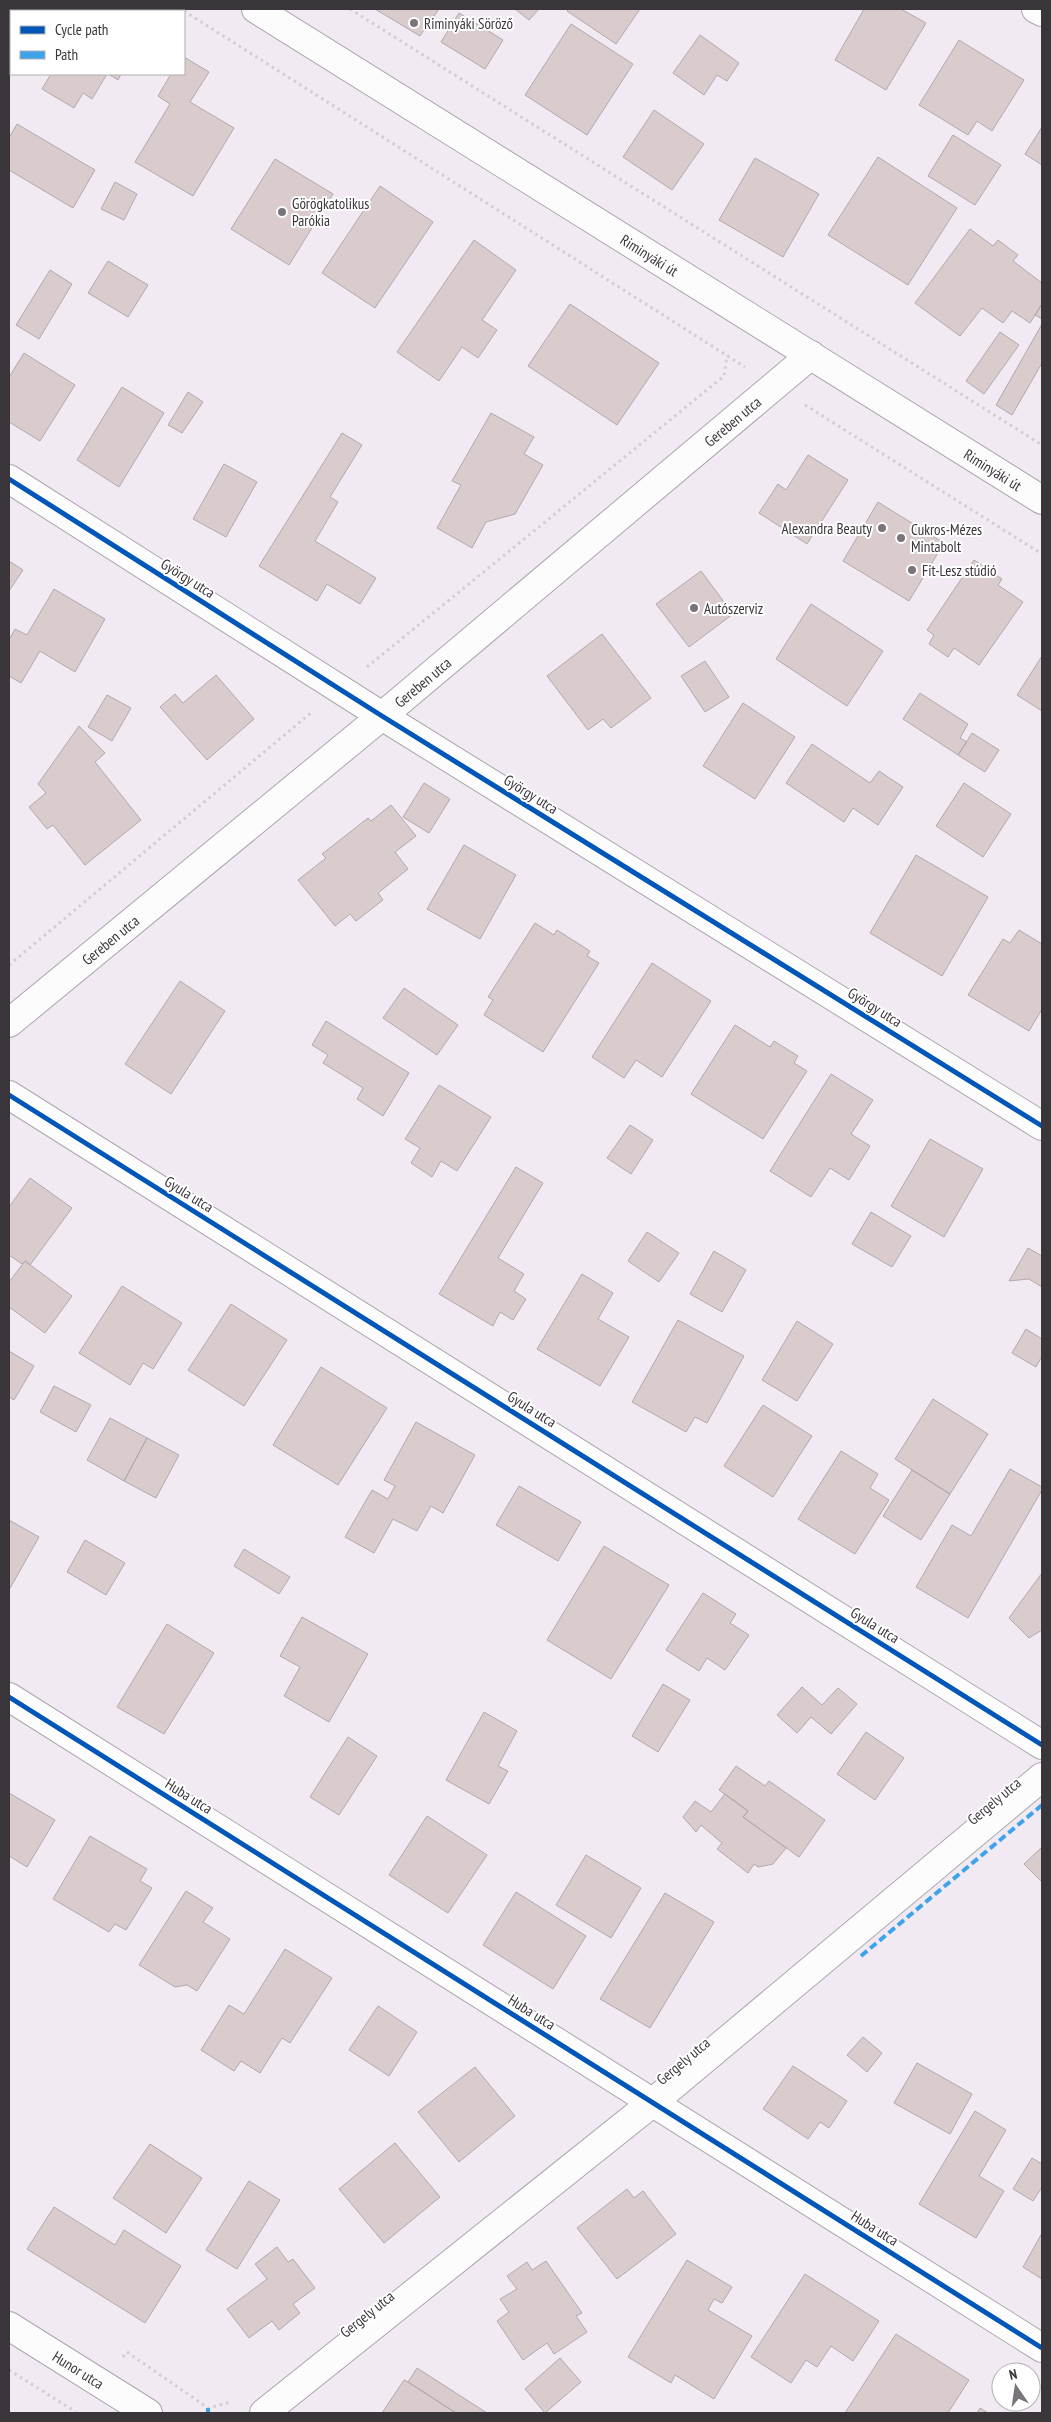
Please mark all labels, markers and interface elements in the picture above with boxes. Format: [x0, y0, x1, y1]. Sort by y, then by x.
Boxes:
legend [10, 10, 185, 75]
place label: Riminyáki Söröző [424, 14, 513, 33]
marker: Riminyáki Söröző [408, 17, 420, 29]
text: Cycle path [55, 20, 108, 39]
text: Path [55, 45, 78, 64]
place label: Görögkatolikus Parókia [292, 194, 369, 230]
marker: Görögkatolikus Parókia [276, 206, 288, 218]
street label: Riminyáki út [617, 230, 682, 280]
street label: Gereben utca [700, 392, 765, 450]
street label: Riminyáki út [961, 444, 1025, 495]
place label: Alexandra Beauty [781, 519, 872, 538]
place label: Cukros-Mézes Mintabolt [911, 520, 982, 556]
marker: Alexandra Beauty [876, 522, 888, 534]
marker: Cukros-Mézes Mintabolt [895, 532, 907, 544]
street label: György utca [157, 554, 219, 602]
place label: Fit-Lesz stúdió [922, 561, 997, 580]
marker: Fit-Lesz stúdió [906, 564, 918, 576]
place label: Autószerviz [704, 599, 763, 618]
marker: Autószerviz [688, 602, 700, 614]
street label: Gereben utca [390, 653, 455, 711]
street label: György utca [500, 770, 562, 818]
street label: Gereben utca [78, 911, 143, 969]
street label: György utca [844, 983, 906, 1031]
street label: Gyula utca [161, 1172, 217, 1216]
street label: Gyula utca [504, 1387, 560, 1431]
street label: Gyula utca [847, 1603, 903, 1647]
street label: Gergely utca [963, 1773, 1025, 1829]
street label: Huba utca [162, 1774, 216, 1818]
street label: Huba utca [505, 1990, 559, 2034]
street label: Gergely utca [652, 2033, 714, 2089]
street label: Huba utca [848, 2206, 902, 2250]
street label: Gergely utca [336, 2286, 398, 2342]
street label: Hunor utca [49, 2346, 108, 2393]
north arrow [991, 2362, 1041, 2412]
text: N [1007, 2365, 1019, 2384]

